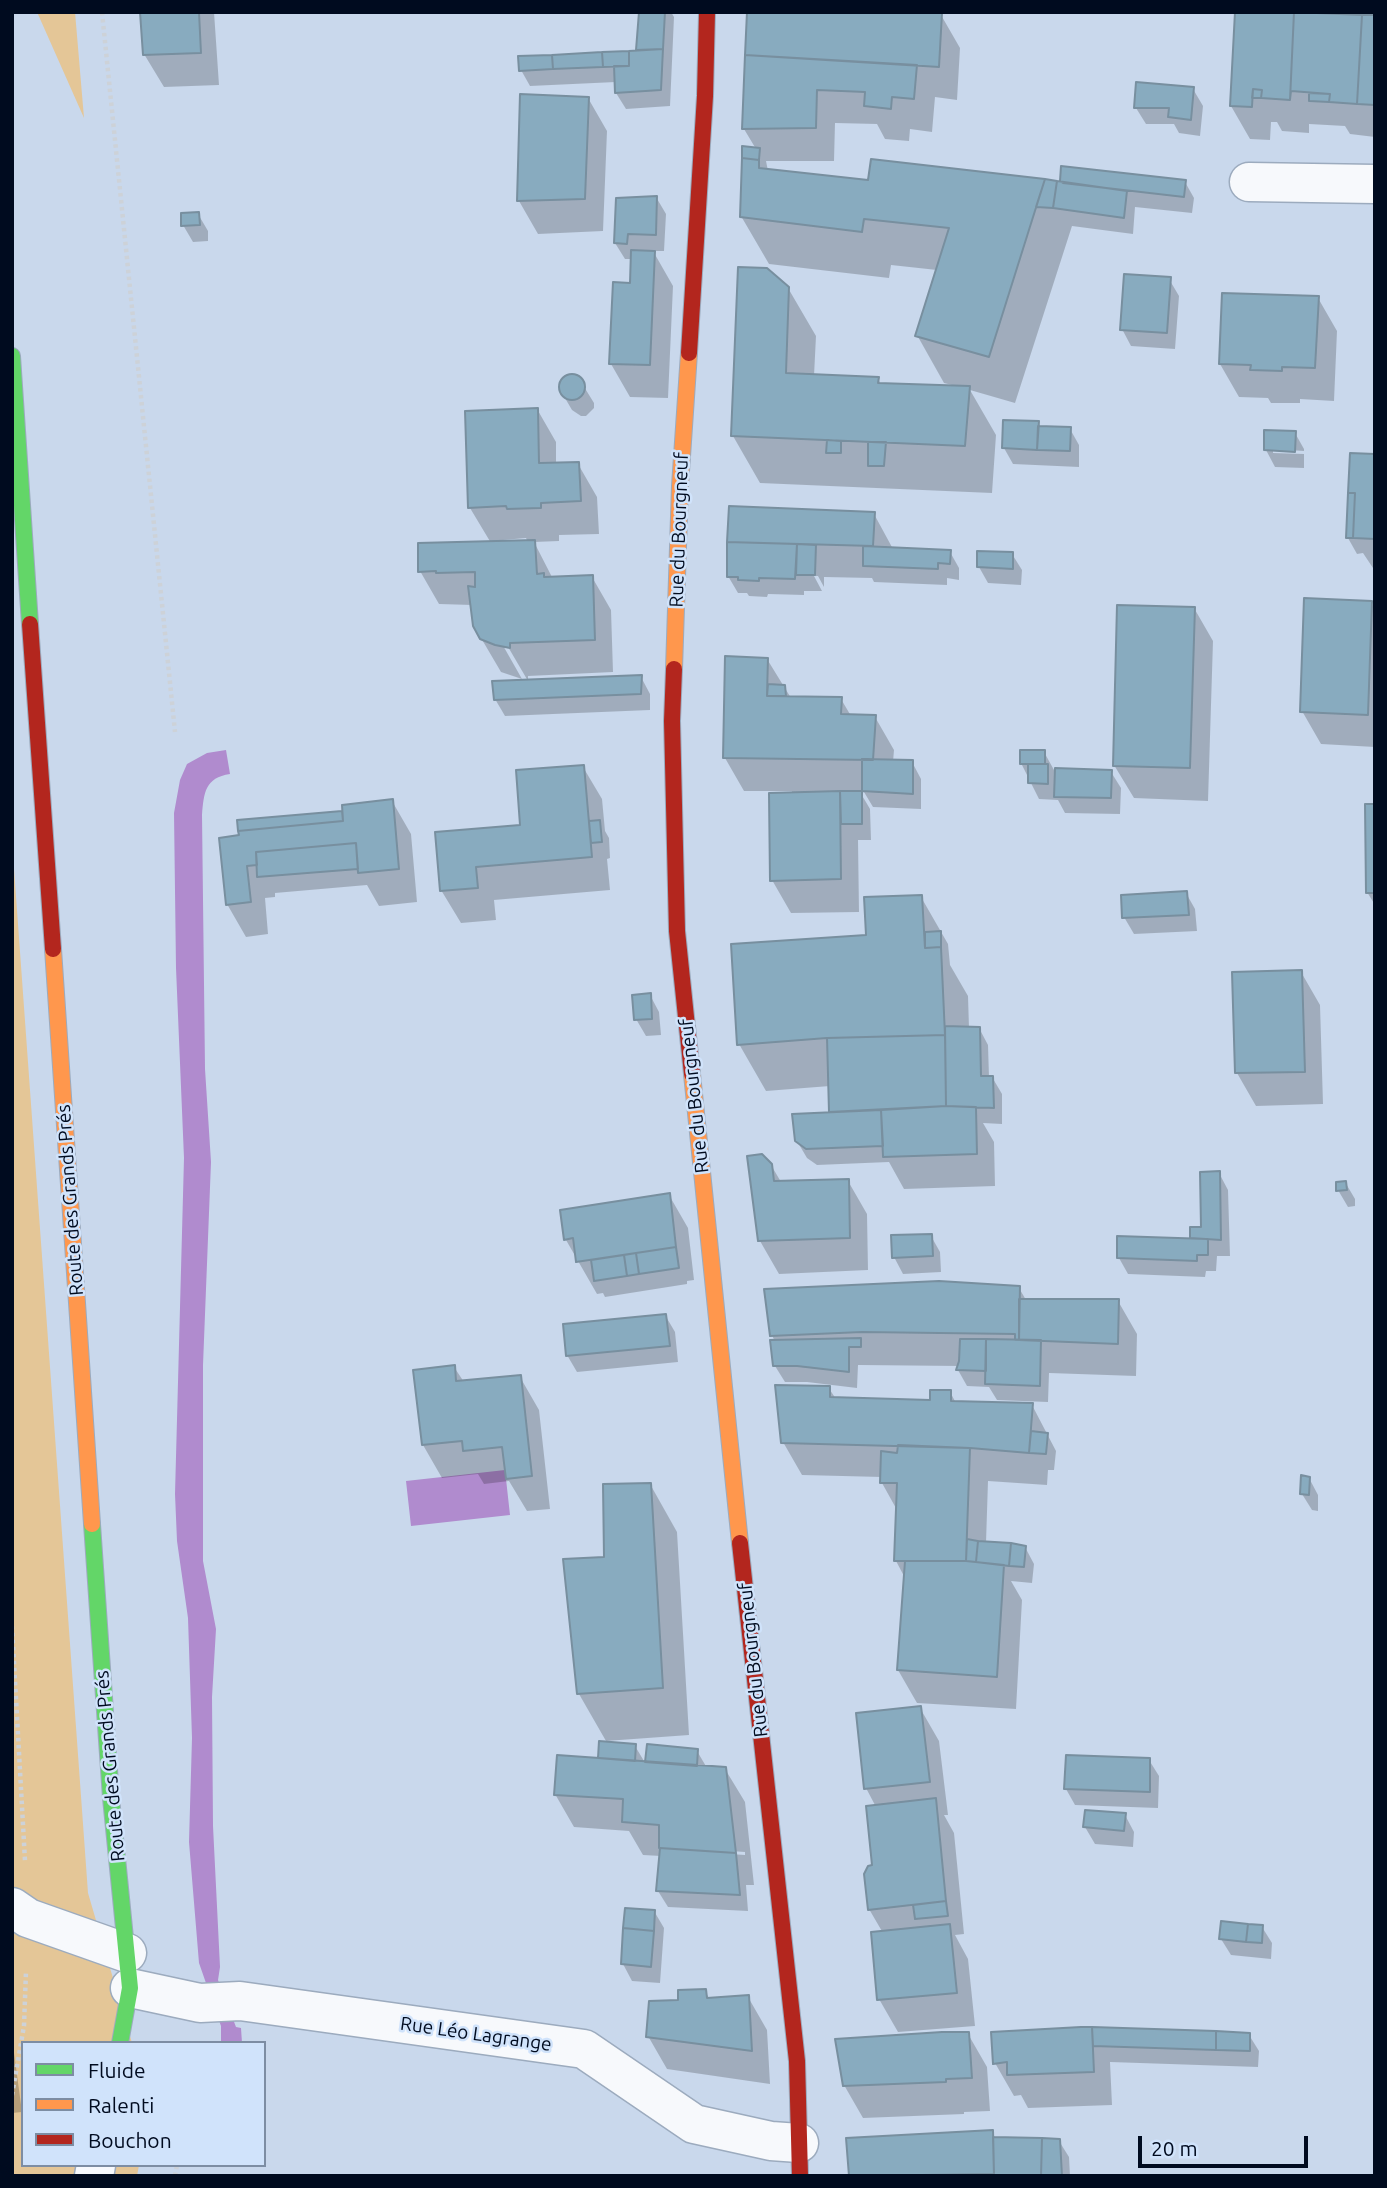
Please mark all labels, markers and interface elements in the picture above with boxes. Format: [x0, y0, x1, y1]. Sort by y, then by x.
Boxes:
street label: Rue du Bourgneuf [665, 452, 693, 608]
street label: Rue du Bourgneuf [675, 1018, 713, 1174]
street label: Route des Grands Prés [52, 1104, 88, 1296]
street label: Rue du Bourgneuf [734, 1582, 772, 1738]
street label: Route des Grands Prés [90, 1670, 130, 1862]
street label: Rue Léo Lagrange [399, 2012, 553, 2056]
legend [21, 2041, 266, 2167]
text: Fluide [88, 2058, 146, 2082]
text: Ralenti [88, 2093, 154, 2117]
scale bar [1142, 2122, 1312, 2166]
text: Bouchon [88, 2128, 172, 2152]
text: 20 m [1151, 2136, 1198, 2160]

